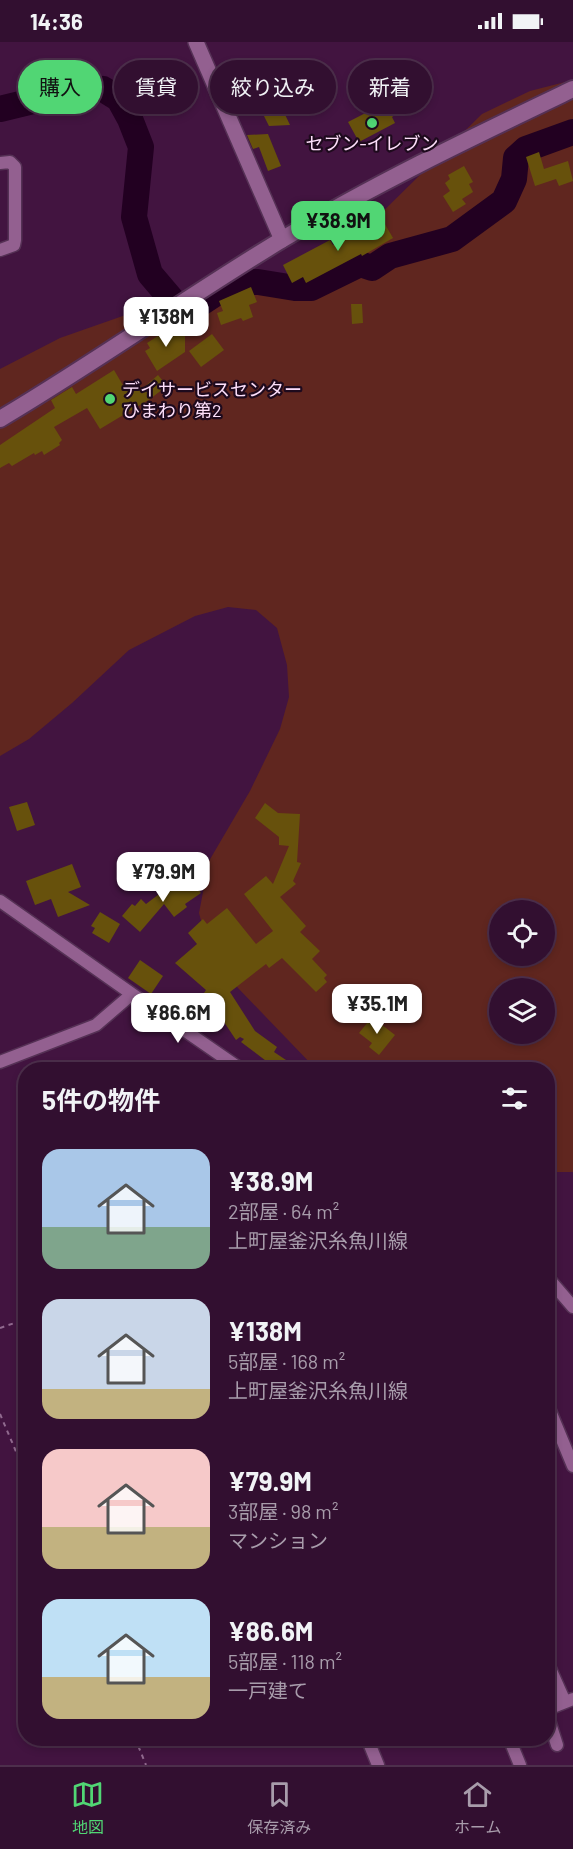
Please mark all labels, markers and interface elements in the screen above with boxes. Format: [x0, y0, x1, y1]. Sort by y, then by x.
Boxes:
text: 14:36 [30, 8, 83, 34]
chip: 購入 [18, 60, 102, 114]
chip: 賃貸 [114, 60, 198, 114]
chip: 絞り込み [210, 60, 336, 114]
chip: 新着 [348, 60, 432, 114]
marker: セブン-イレブン [365, 116, 379, 130]
place label: セブン-イレブン [305, 132, 439, 154]
pin: ¥38.9M [289, 201, 387, 252]
text: ¥38.9M [305, 208, 371, 232]
pin: ¥138M [124, 297, 208, 348]
text: ¥138M [138, 304, 194, 328]
place label: デイサービスセンター ひまわり第2 [122, 378, 302, 421]
marker: デイサービスセンター ひまわり第2 [103, 392, 117, 406]
pin: ¥79.9M [114, 852, 212, 903]
text: ¥79.9M [131, 859, 195, 883]
map controls [489, 900, 555, 1044]
button: locate [489, 900, 555, 966]
button: layers [489, 978, 555, 1044]
pin: ¥35.1M [328, 984, 426, 1035]
text: ¥35.1M [346, 991, 408, 1015]
pin: ¥86.6M [129, 993, 227, 1044]
text: ¥86.6M [145, 1000, 211, 1024]
icon: filters [498, 1082, 531, 1115]
text: 5件の物件 [42, 1084, 160, 1115]
text: ¥38.9M [228, 1165, 313, 1196]
icon: home [90, 1173, 162, 1245]
text: 2部屋 · 64 m² [228, 1199, 339, 1223]
text: 上町屋釜沢糸魚川線 [228, 1228, 408, 1252]
text: ¥138M [228, 1315, 302, 1346]
icon: home [90, 1323, 162, 1395]
text: 5部屋 · 168 m² [228, 1349, 345, 1373]
text: 上町屋釜沢糸魚川線 [228, 1378, 408, 1402]
text: ¥79.9M [228, 1465, 312, 1496]
icon: home [90, 1473, 162, 1545]
text: 3部屋 · 98 m² [228, 1499, 338, 1523]
text: マンション [228, 1528, 328, 1552]
text: ¥86.6M [228, 1615, 313, 1646]
icon: home [90, 1623, 162, 1695]
text: 5部屋 · 118 m² [228, 1649, 342, 1673]
text: 一戸建て [228, 1678, 308, 1702]
tab: 地図 [71, 1778, 104, 1838]
tab: 保存済み [247, 1778, 311, 1838]
tab: ホーム [454, 1778, 502, 1838]

